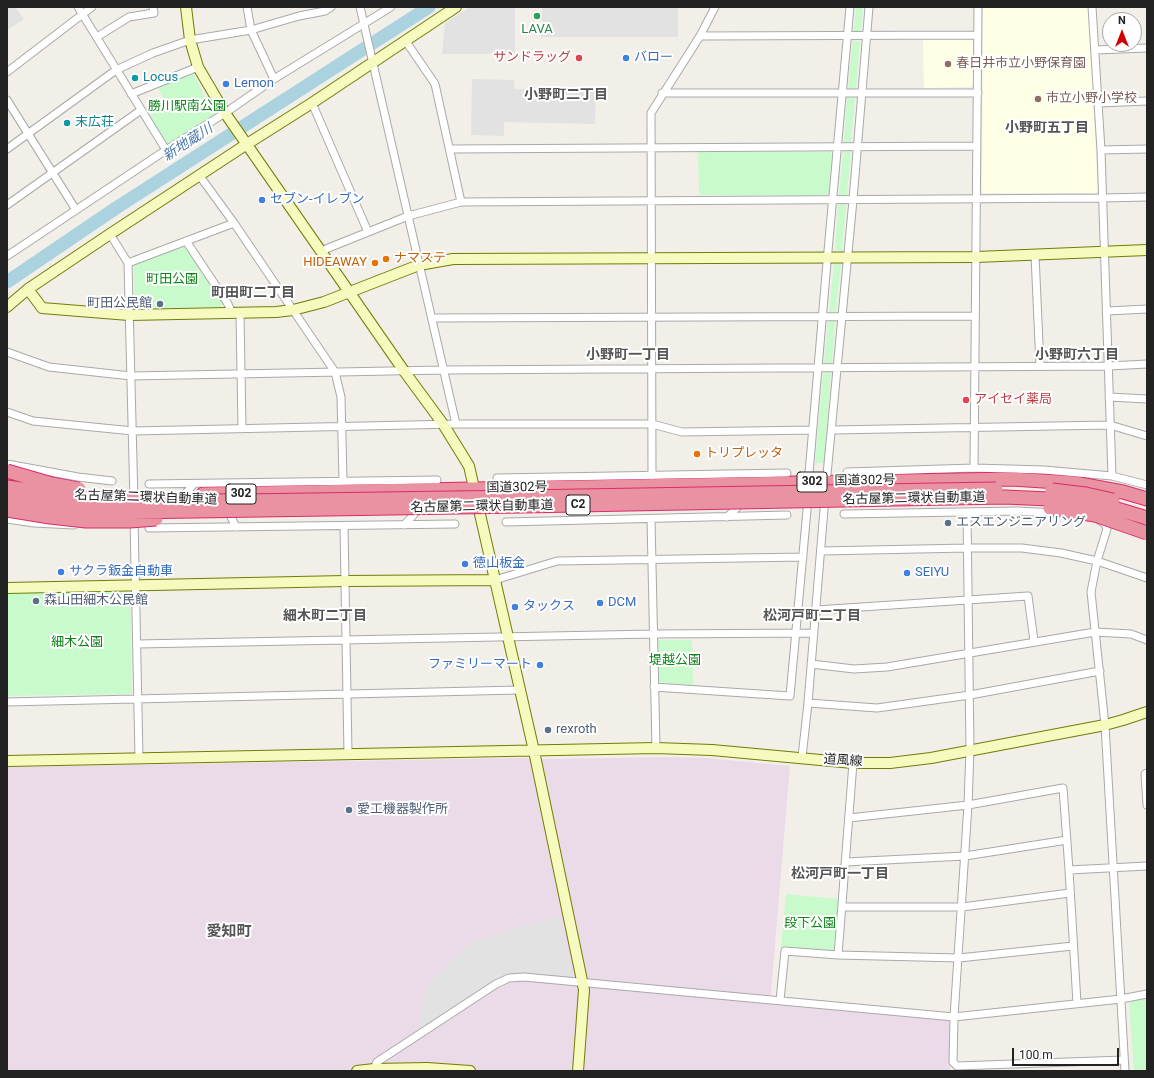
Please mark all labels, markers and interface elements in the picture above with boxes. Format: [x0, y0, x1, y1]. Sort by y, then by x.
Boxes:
marker: LAVA [532, 11, 542, 21]
north arrow [1102, 12, 1142, 52]
text: N [1118, 14, 1126, 27]
place label: LAVA [521, 22, 553, 38]
place label: サンドラッグ [493, 50, 571, 66]
place label: バロー [634, 50, 673, 66]
marker: サンドラッグ [574, 53, 584, 63]
marker: バロー [621, 53, 631, 63]
place label: 春日井市立小野保育園 [956, 56, 1086, 72]
marker: 春日井市立小野保育園 [943, 59, 953, 69]
place label: Locus [143, 70, 178, 86]
marker: Locus [130, 73, 140, 83]
place label: Lemon [234, 76, 274, 92]
marker: Lemon [221, 79, 231, 89]
district label: 小野町二丁目 [524, 87, 608, 103]
place label: 市立小野小学校 [1046, 91, 1137, 107]
marker: 市立小野小学校 [1033, 94, 1043, 104]
park label: 勝川駅南公園 [148, 99, 226, 115]
place label: 末広荘 [75, 115, 114, 131]
marker: 末広荘 [62, 118, 72, 128]
district label: 小野町五丁目 [1005, 120, 1089, 136]
water label: 新地蔵川 [160, 121, 216, 165]
place label: セブン-イレブン [270, 192, 365, 208]
marker: セブン-イレブン [257, 195, 267, 205]
place label: ナマステ [394, 251, 446, 267]
marker: ナマステ [381, 254, 391, 264]
place label: HIDEAWAY [303, 255, 367, 271]
marker: HIDEAWAY [370, 258, 380, 268]
park label: 町田公園 [146, 272, 198, 288]
district label: 町田町二丁目 [211, 285, 295, 301]
place label: 町田公民館 [87, 296, 152, 312]
marker: 町田公民館 [155, 299, 165, 309]
district label: 小野町一丁目 [586, 347, 670, 363]
district label: 小野町六丁目 [1035, 347, 1119, 363]
place label: アイセイ薬局 [974, 392, 1052, 408]
marker: アイセイ薬局 [961, 395, 971, 405]
place label: トリプレッタ [705, 446, 783, 462]
marker: トリプレッタ [692, 449, 702, 459]
road number: 302 [797, 472, 827, 492]
street label: 国道302号 [834, 473, 896, 489]
street label: 国道302号 [486, 480, 548, 496]
road number: 302 [226, 484, 256, 504]
street label: 名古屋第二環状自動車道 [74, 488, 218, 508]
street label: 名古屋第二環状自動車道 [842, 490, 986, 508]
road number: C2 [566, 495, 590, 515]
street label: 名古屋第二環状自動車道 [410, 498, 554, 516]
place label: エスエンジニアリング [956, 515, 1086, 531]
marker: エスエンジニアリング [943, 518, 953, 528]
place label: 徳山板金 [473, 556, 525, 572]
marker: 徳山板金 [460, 559, 470, 569]
place label: サクラ鈑金自動車 [69, 564, 173, 580]
place label: SEIYU [915, 565, 949, 581]
marker: サクラ鈑金自動車 [56, 567, 66, 577]
marker: SEIYU [902, 568, 912, 578]
place label: 森山田細木公民館 [44, 593, 148, 609]
place label: DCM [608, 595, 636, 611]
marker: 森山田細木公民館 [31, 596, 41, 606]
marker: DCM [595, 598, 605, 608]
place label: タックス [523, 599, 575, 615]
marker: タックス [510, 602, 520, 612]
district label: 細木町二丁目 [283, 608, 367, 624]
district label: 松河戸町二丁目 [763, 608, 861, 624]
park label: 細木公園 [51, 635, 103, 651]
park label: 堤越公園 [649, 653, 701, 669]
place label: ファミリーマート [428, 657, 532, 673]
marker: ファミリーマート [535, 660, 545, 670]
place label: rexroth [556, 722, 597, 738]
marker: rexroth [543, 725, 553, 735]
street label: 道風線 [823, 752, 863, 770]
place label: 愛工機器製作所 [357, 802, 448, 818]
marker: 愛工機器製作所 [344, 805, 354, 815]
district label: 松河戸町一丁目 [791, 866, 889, 882]
park label: 段下公園 [784, 916, 836, 932]
district label: 愛知町 [207, 923, 251, 941]
scale bar [1014, 1040, 1121, 1066]
text: 100 m [1019, 1048, 1053, 1062]

